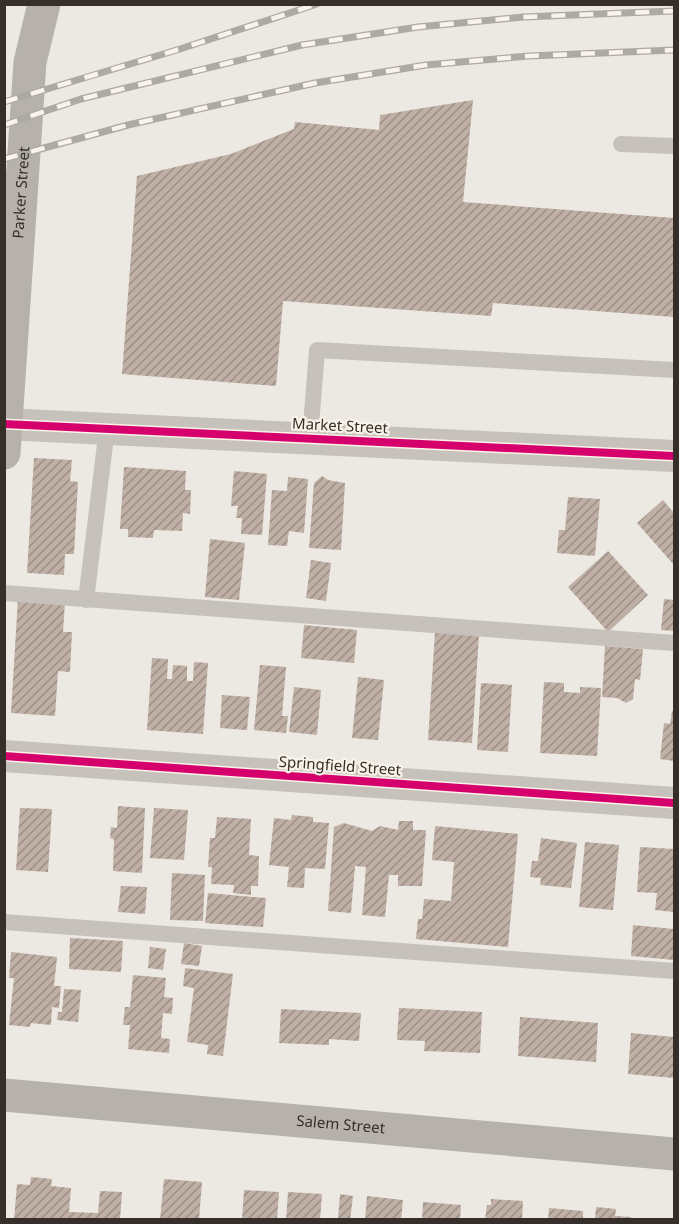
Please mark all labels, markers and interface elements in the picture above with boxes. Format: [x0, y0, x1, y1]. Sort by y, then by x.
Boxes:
street label: Parker Street [7, 145, 33, 239]
street label: Market Street [292, 413, 389, 438]
street label: Springfield Street [278, 751, 402, 779]
street label: Salem Street [296, 1110, 387, 1138]

